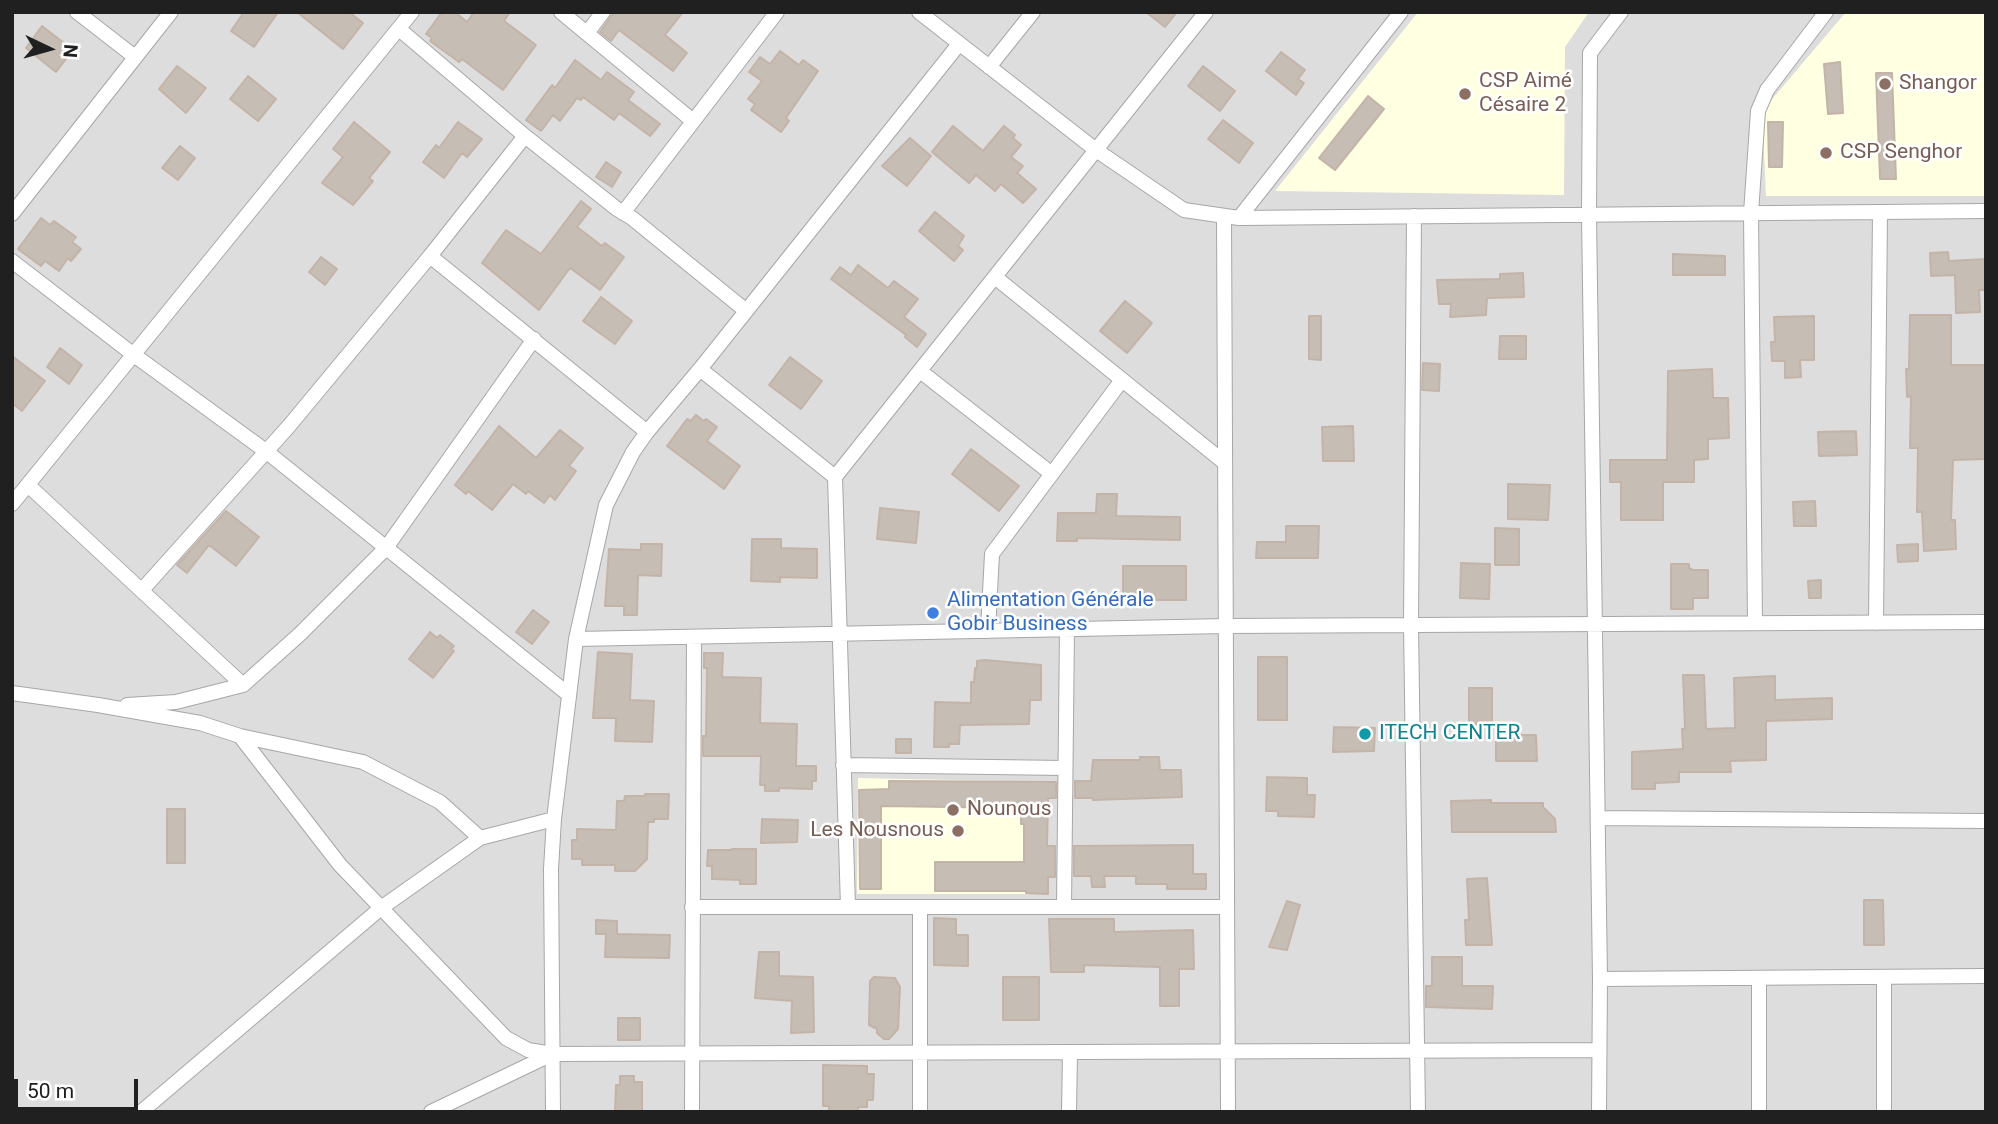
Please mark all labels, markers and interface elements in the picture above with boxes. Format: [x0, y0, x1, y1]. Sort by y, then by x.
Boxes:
north arrow [14, 14, 84, 84]
text: N [58, 43, 82, 59]
place label: CSP Aimé Césaire 2 [1479, 69, 1572, 119]
place label: Shangor [1899, 71, 1977, 97]
marker: Shangor [1877, 76, 1893, 92]
marker: CSP Aimé Césaire 2 [1457, 86, 1473, 102]
place label: CSP Senghor [1840, 140, 1962, 166]
marker: CSP Senghor [1818, 145, 1834, 161]
place label: Alimentation Générale Gobir Business [947, 588, 1154, 638]
marker: Alimentation Générale Gobir Business [925, 605, 941, 621]
place label: ITECH CENTER [1379, 721, 1520, 747]
marker: ITECH CENTER [1357, 726, 1373, 742]
place label: Nounous [967, 797, 1052, 823]
marker: Nounous [945, 802, 961, 818]
place label: Les Nousnous [810, 818, 944, 844]
marker: Les Nousnous [950, 823, 966, 839]
scale bar [18, 1064, 142, 1108]
text: 50 m [27, 1079, 74, 1103]

